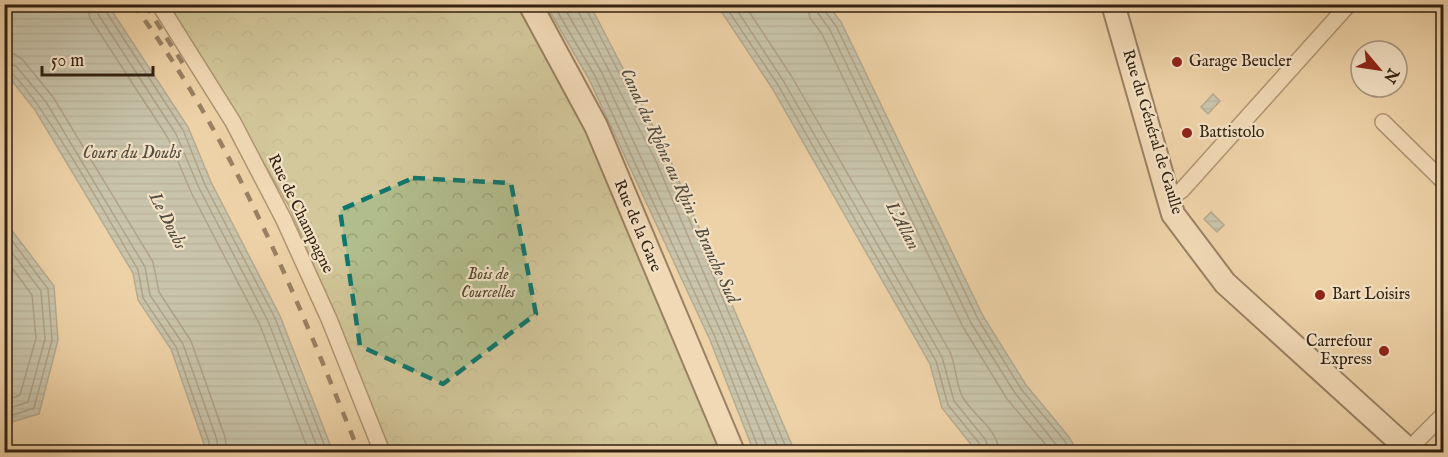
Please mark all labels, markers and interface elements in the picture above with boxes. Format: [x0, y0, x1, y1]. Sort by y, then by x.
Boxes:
scale bar [42, 39, 153, 77]
north arrow [1349, 39, 1409, 99]
street label: Rue du Général de Gaulle [1117, 47, 1187, 217]
text: 50 m [51, 50, 84, 73]
place label: Garage Beucler [1189, 52, 1292, 72]
marker: Garage Beucler [1170, 55, 1184, 69]
text: N [1378, 64, 1403, 86]
water label: Canal du Rhône au Rhin - Branche Sud [614, 65, 744, 309]
place label: Battistolo [1199, 123, 1265, 143]
marker: Battistolo [1180, 126, 1194, 140]
water label: Cours du Doubs [83, 142, 182, 165]
street label: Rue de Champagne [263, 151, 337, 277]
street label: Rue de la Gare [609, 177, 665, 275]
water label: Le Doubs [142, 188, 192, 254]
water label: L'Allan [879, 197, 924, 254]
park label: Bois de Courcelles [461, 265, 515, 303]
place label: Bart Loisirs [1332, 285, 1411, 305]
marker: Bart Loisirs [1313, 288, 1327, 302]
place label: Carrefour Express [1306, 332, 1372, 370]
marker: Carrefour Express [1377, 344, 1391, 358]

